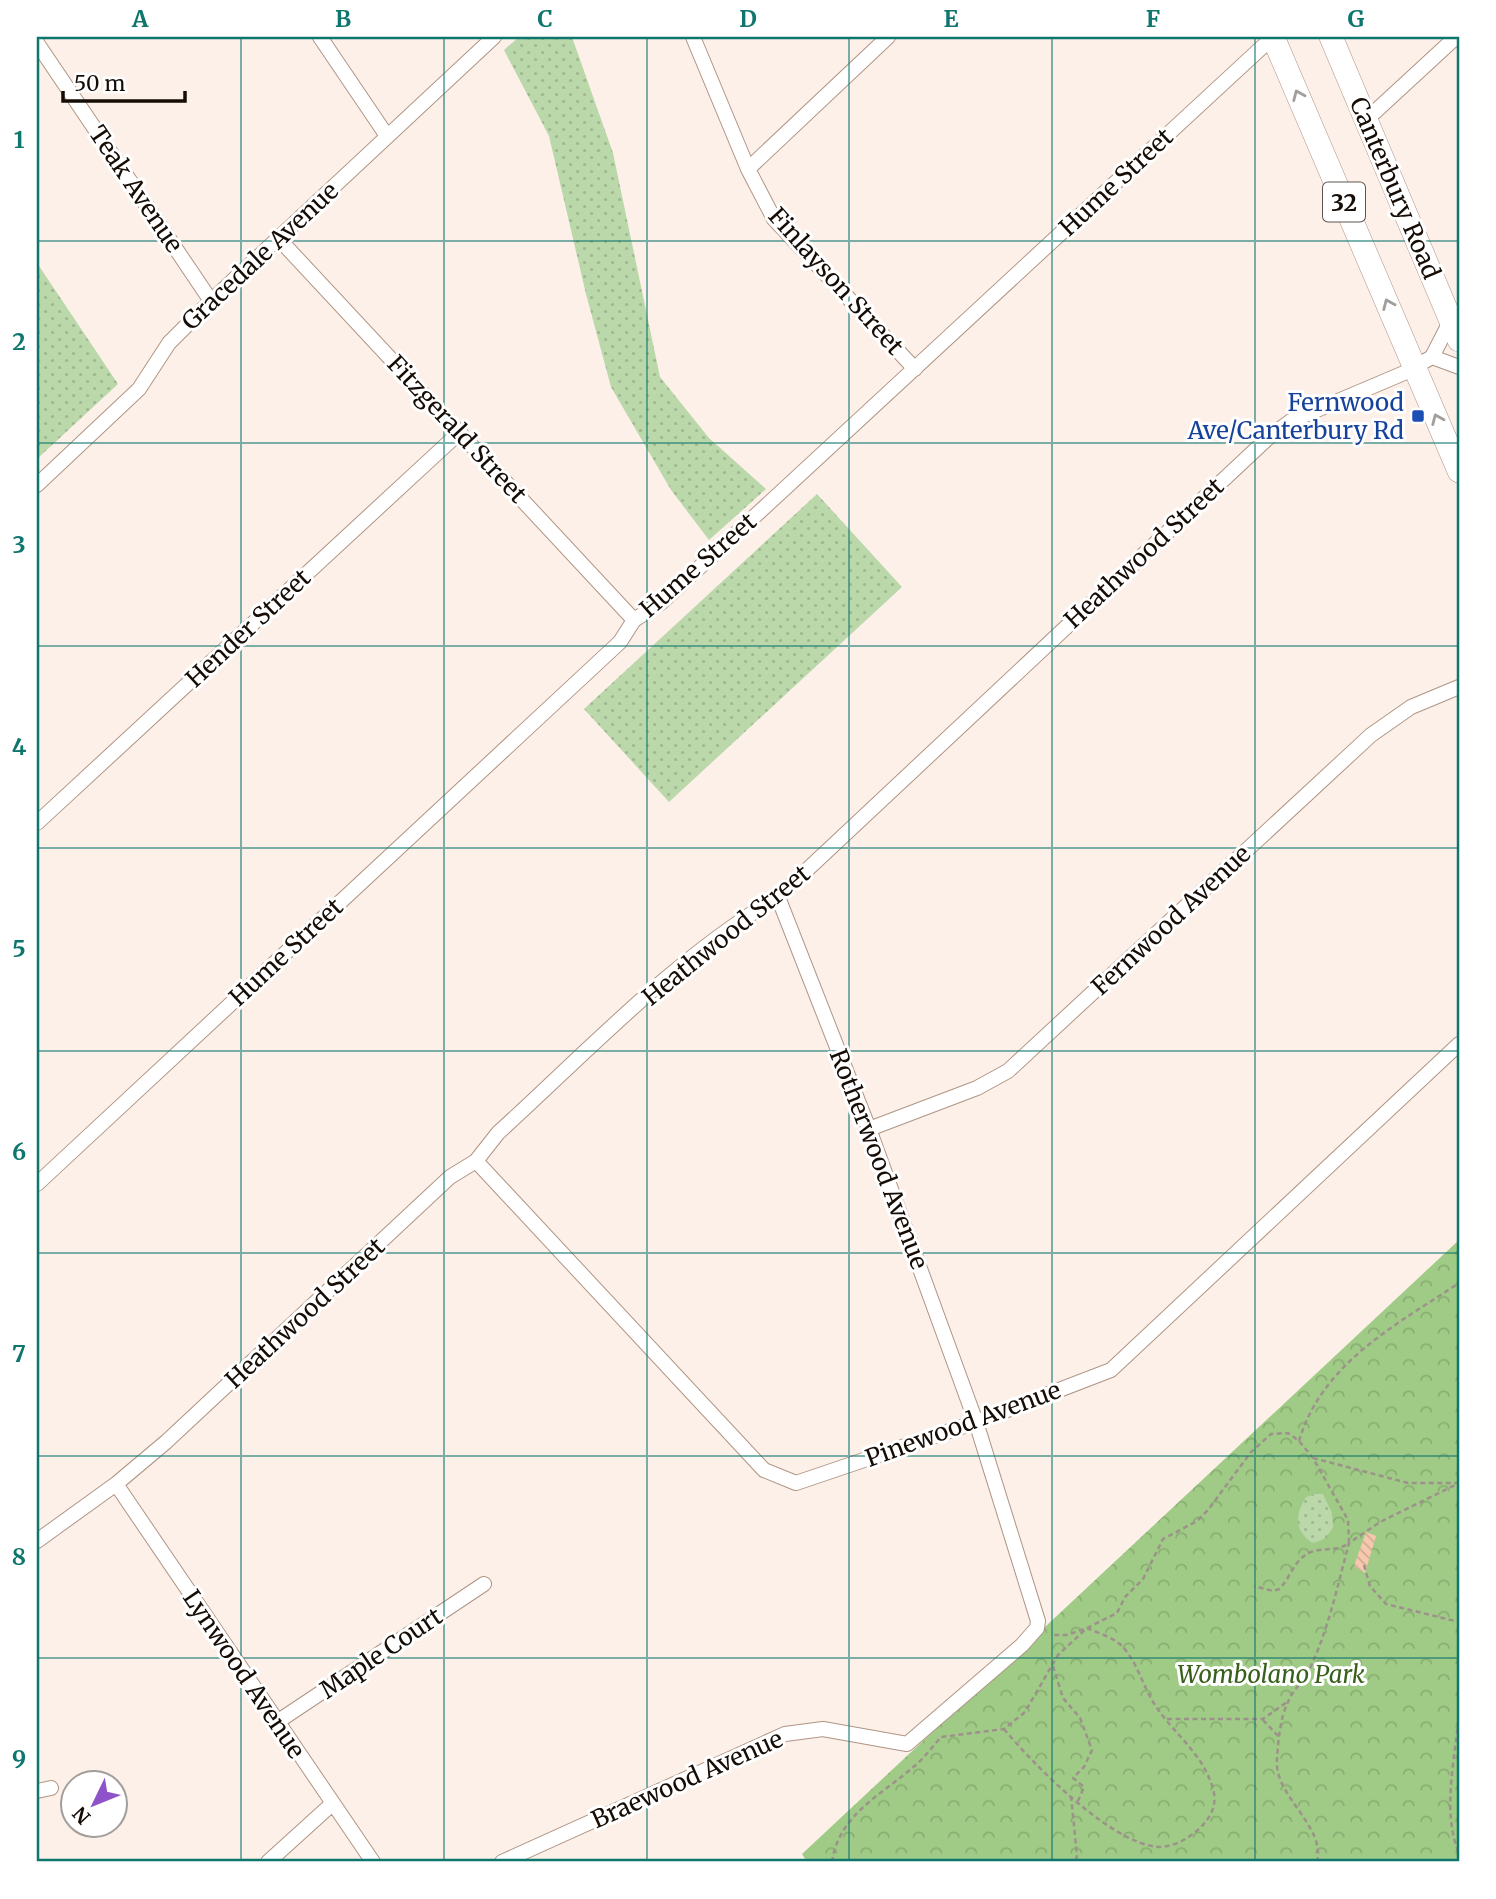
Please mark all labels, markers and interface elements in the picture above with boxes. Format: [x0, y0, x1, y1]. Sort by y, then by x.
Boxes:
text: A [131, 4, 149, 33]
text: B [335, 4, 351, 33]
text: C [537, 4, 553, 33]
text: D [739, 4, 757, 33]
text: E [943, 4, 959, 33]
text: F [1146, 4, 1160, 33]
text: G [1348, 4, 1365, 33]
scale bar [63, 60, 186, 104]
text: 50 m [74, 70, 125, 97]
one-way arrow [1293, 90, 1307, 102]
street label: Canterbury Road [1343, 92, 1447, 284]
street label: Teak Avenue [82, 120, 190, 258]
street label: Hume Street [1053, 121, 1180, 243]
text: 1 [14, 125, 25, 154]
street label: Gracedale Avenue [175, 175, 345, 337]
road number: 32 [1323, 182, 1365, 222]
street label: Finlayson Street [762, 201, 911, 362]
one-way arrow [1382, 299, 1396, 312]
text: 2 [12, 327, 26, 356]
street label: Fitzgerald Street [381, 349, 534, 510]
place label: Fernwood Ave/Canterbury Rd [1186, 387, 1404, 446]
marker: Fernwood Ave/Canterbury Rd [1410, 408, 1426, 424]
one-way arrow [1431, 414, 1445, 426]
street label: Heathwood Street [1058, 471, 1231, 635]
street label: Hume Street [633, 506, 763, 624]
text: 3 [12, 530, 26, 559]
street label: Hender Street [179, 562, 317, 694]
text: 4 [12, 732, 27, 761]
street label: Fernwood Avenue [1085, 838, 1257, 1002]
street label: Heathwood Street [636, 857, 817, 1012]
street label: Hume Street [223, 891, 350, 1013]
text: 5 [12, 934, 26, 963]
street label: Rotherwood Avenue [823, 1045, 935, 1273]
text: 6 [12, 1137, 26, 1166]
street label: Heathwood Street [219, 1231, 392, 1395]
text: 7 [12, 1339, 26, 1368]
street label: Pinewood Avenue [861, 1374, 1065, 1474]
text: 8 [12, 1542, 26, 1571]
street label: Lynwood Avenue [176, 1584, 312, 1764]
street label: Maple Court [314, 1600, 449, 1705]
park label: Wombolano Park [1177, 1659, 1365, 1690]
street label: Braewood Avenue [587, 1723, 787, 1835]
text: 9 [12, 1744, 26, 1773]
north arrow [60, 1770, 130, 1840]
text: N [68, 1802, 95, 1829]

